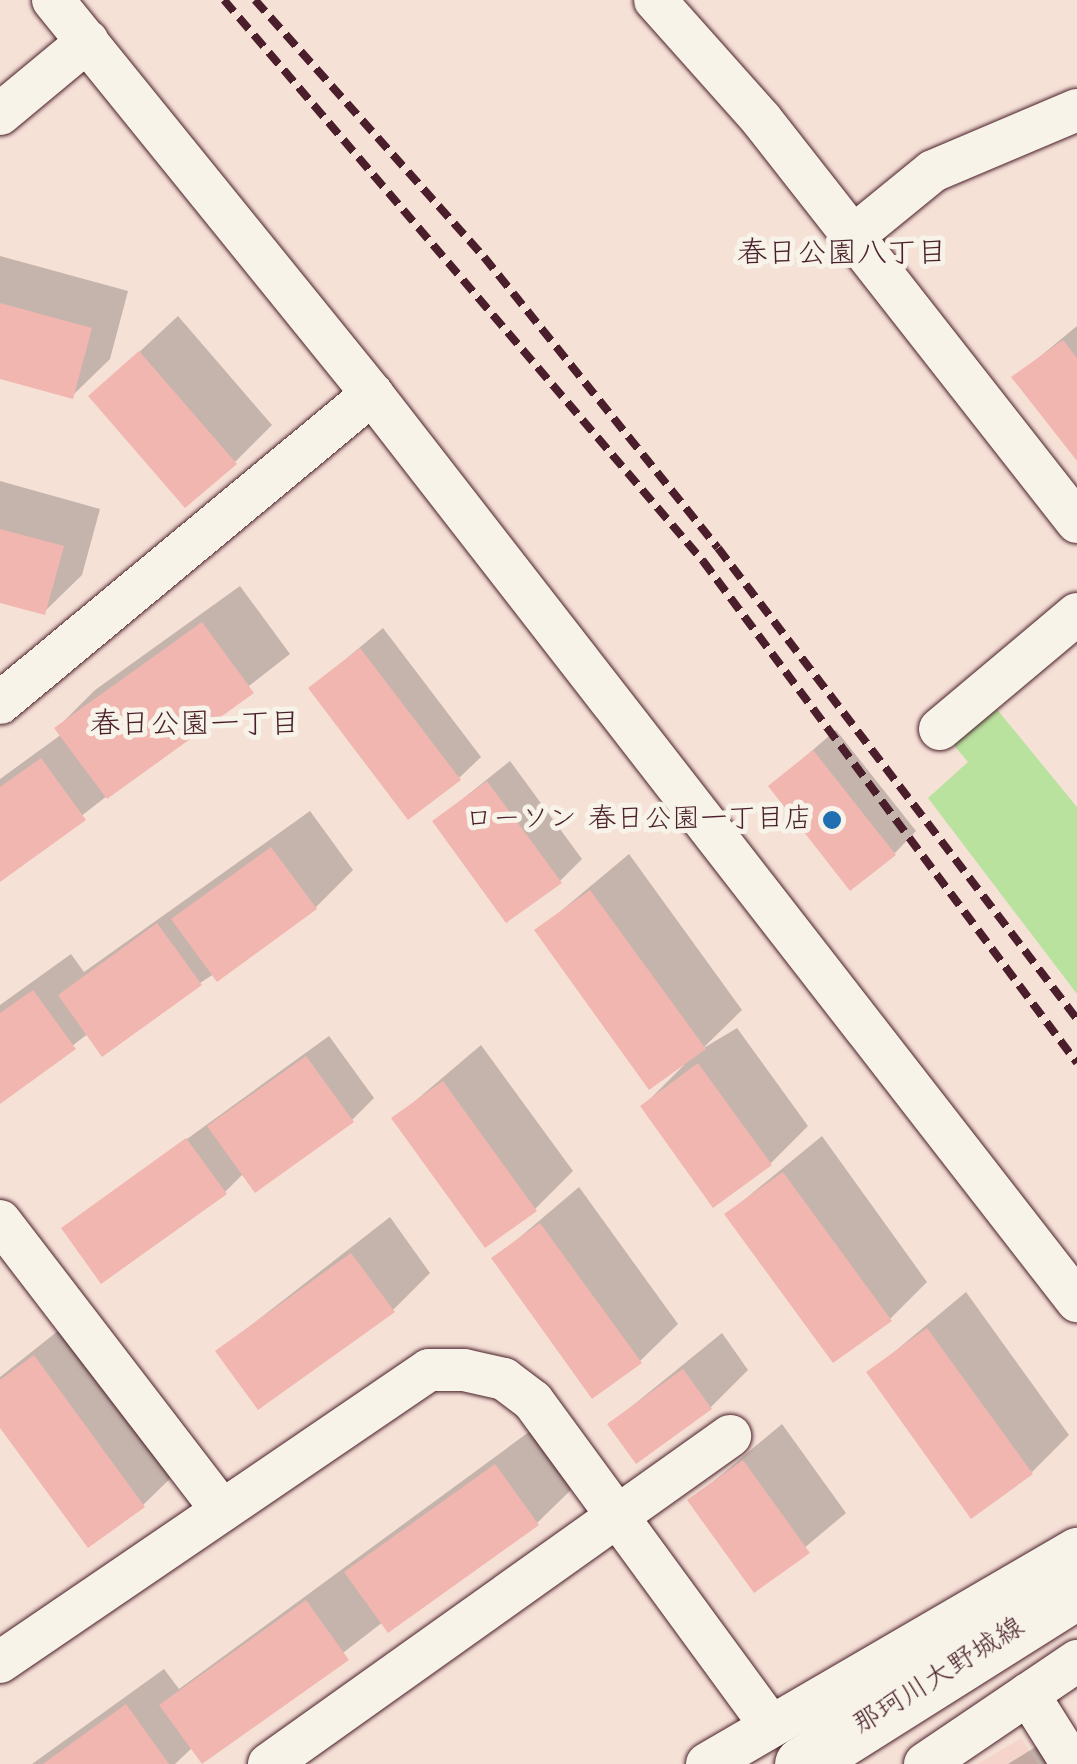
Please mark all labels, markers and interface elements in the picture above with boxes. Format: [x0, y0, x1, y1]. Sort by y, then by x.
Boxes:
district label: 春日公園八丁目 [737, 236, 947, 272]
district label: 春日公園一丁目 [90, 707, 300, 743]
place label: ローソン 春日公園一丁目店 [465, 803, 812, 837]
marker: ローソン 春日公園一丁目店 [821, 809, 843, 831]
street label: 那珂川大野城線 [847, 1611, 1031, 1743]

